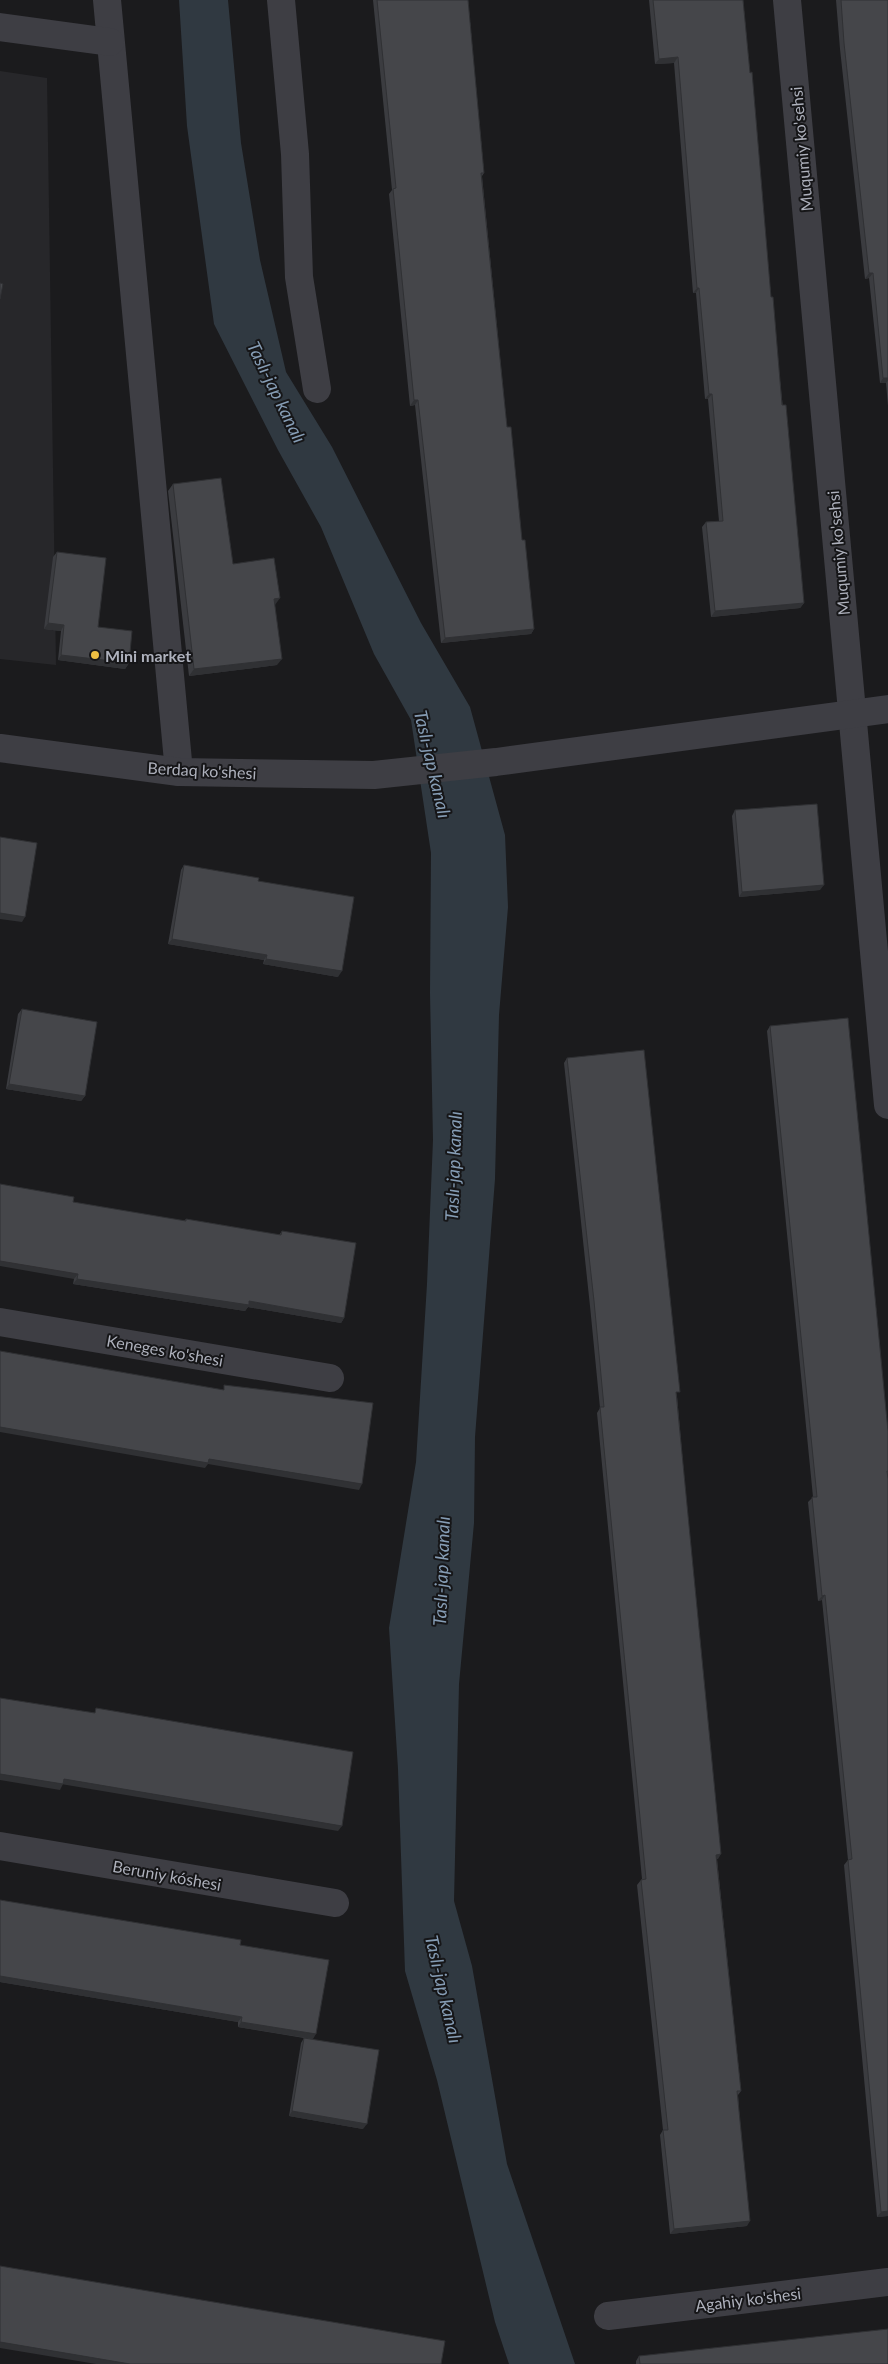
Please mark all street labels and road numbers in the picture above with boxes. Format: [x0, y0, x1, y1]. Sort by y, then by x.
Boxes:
street label: Muqumiy ko'sehsi [786, 86, 816, 212]
street label: Muqumiy ko'sehsi [823, 490, 853, 616]
street label: Berdaq ko'shesi [147, 758, 257, 782]
street label: Keneges ko'shesi [105, 1330, 225, 1370]
street label: Beruniy kóshesi [111, 1856, 223, 1894]
street label: Agahiy ko'shesi [694, 2283, 802, 2315]

